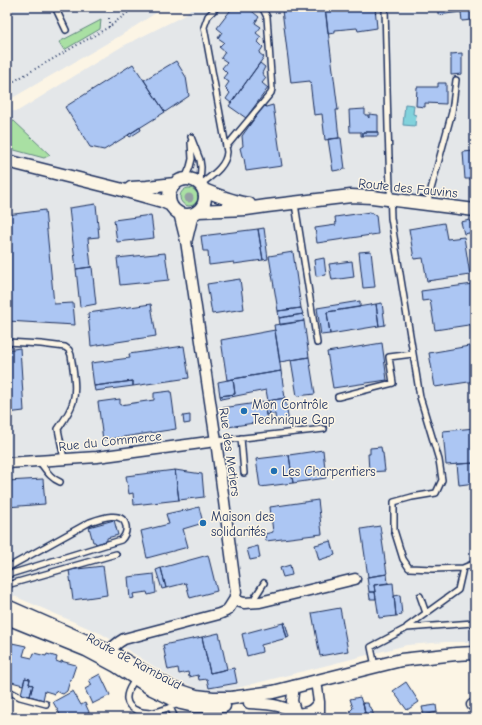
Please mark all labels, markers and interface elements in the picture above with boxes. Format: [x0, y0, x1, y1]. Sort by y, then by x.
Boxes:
street label: Route des Fauvins [358, 175, 458, 201]
place label: Mon Contrôle Technique Gap [252, 397, 335, 427]
marker: Mon Contrôle Technique Gap [239, 406, 249, 416]
street label: Rue des Metiers [216, 407, 244, 497]
street label: Rue du Commerce [58, 428, 163, 454]
place label: Les Charpentiers [282, 464, 376, 479]
marker: Les Charpentiers [269, 466, 279, 476]
place label: Maison des solidarités [211, 509, 274, 539]
marker: Maison des solidarités [198, 518, 208, 528]
street label: Route de Rambaud [84, 630, 184, 692]

